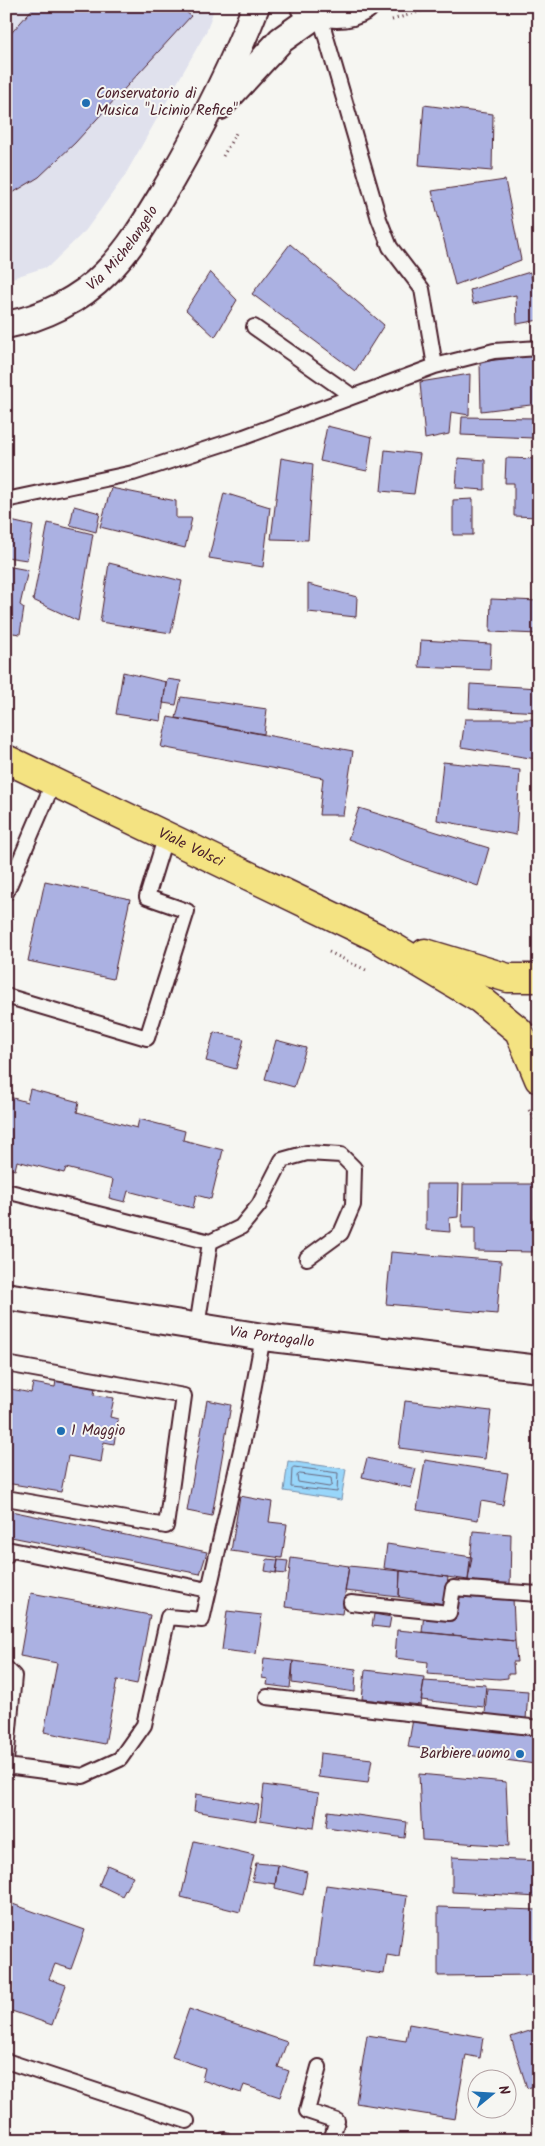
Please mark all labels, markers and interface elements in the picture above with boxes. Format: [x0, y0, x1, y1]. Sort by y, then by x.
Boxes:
place label: Conservatorio di Musica "Licinio Refice" [96, 82, 238, 123]
marker: Conservatorio di Musica "Licinio Refice" [80, 97, 92, 109]
street label: Via Michelangelo [82, 201, 165, 298]
street label: Viale Volsci [154, 822, 229, 875]
street label: Via Portogallo [228, 1320, 316, 1355]
place label: 1 Maggio [71, 1419, 125, 1443]
marker: 1 Maggio [55, 1425, 67, 1437]
place label: Barbiere uomo [420, 1742, 510, 1766]
marker: Barbiere uomo [514, 1748, 526, 1760]
north arrow [468, 2068, 518, 2118]
text: N [492, 2083, 515, 2098]

